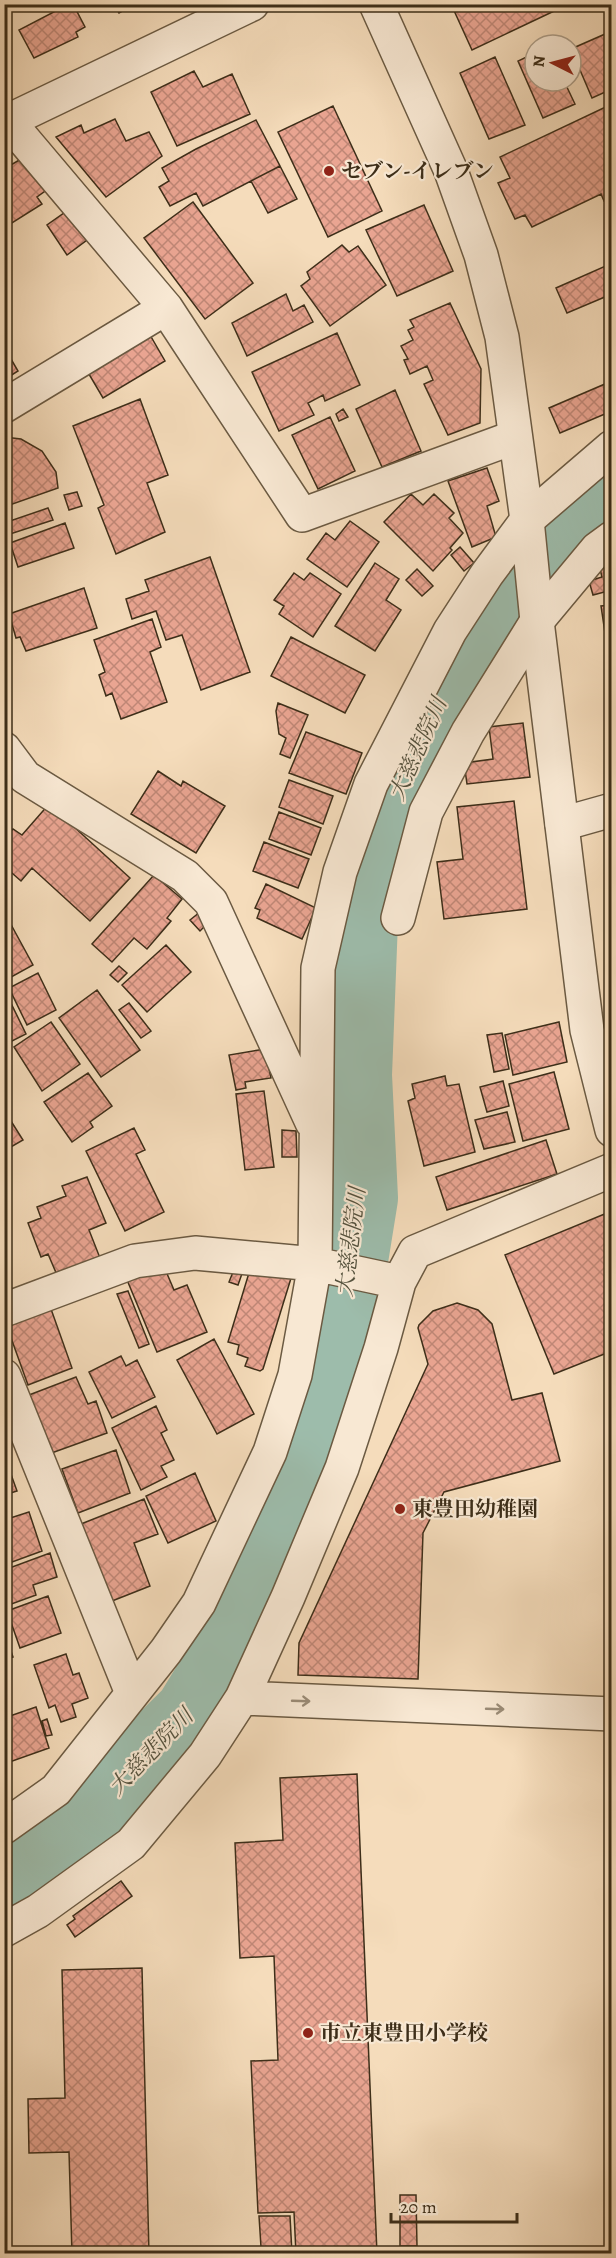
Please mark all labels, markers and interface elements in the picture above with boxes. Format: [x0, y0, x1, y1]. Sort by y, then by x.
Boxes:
north arrow [523, 33, 583, 93]
text: N [528, 54, 551, 68]
place label: セブン-イレブン [341, 157, 494, 185]
marker: セブン-イレブン [322, 164, 336, 178]
water label: 大慈悲院川 [382, 691, 455, 805]
water label: 大慈悲院川 [329, 1184, 373, 1298]
place label: 東豊田幼稚園 [412, 1495, 538, 1523]
marker: 東豊田幼稚園 [393, 1502, 407, 1516]
one-way arrow [290, 1695, 310, 1706]
water label: 大慈悲院川 [102, 1701, 201, 1802]
one-way arrow [485, 1704, 505, 1715]
place label: 市立東豊田小学校 [320, 2019, 488, 2047]
marker: 市立東豊田小学校 [301, 2026, 315, 2040]
scale bar [391, 2186, 517, 2224]
text: 20 m [400, 2195, 437, 2219]

